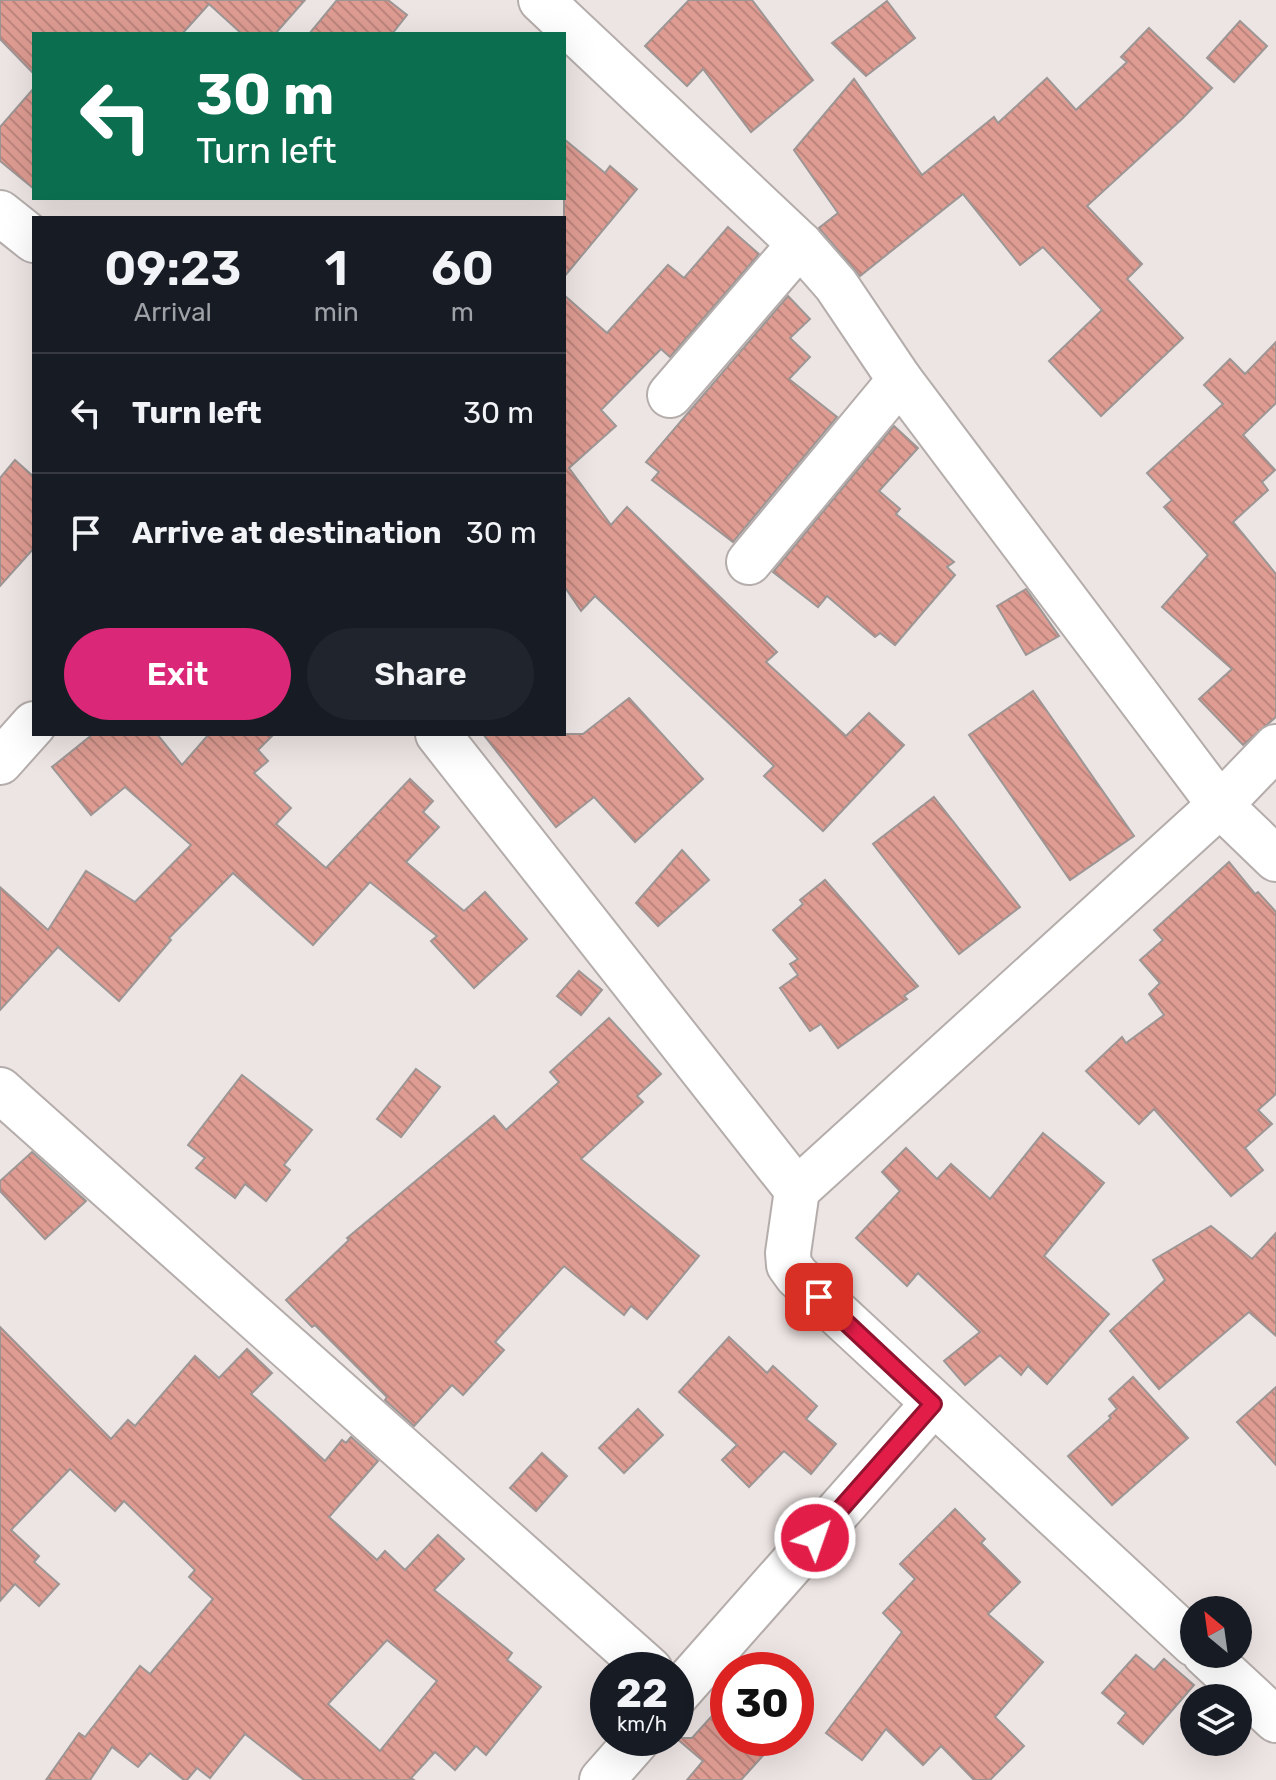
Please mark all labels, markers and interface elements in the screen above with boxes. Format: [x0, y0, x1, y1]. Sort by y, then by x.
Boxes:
text: 30 m [196, 62, 334, 128]
icon: left [64, 64, 168, 168]
text: Turn left [196, 129, 337, 172]
text: 09:23 [104, 240, 241, 297]
text: 1 [325, 240, 348, 297]
text: 60 [431, 240, 494, 297]
text: Arrival [134, 297, 212, 328]
text: min [314, 297, 359, 328]
text: m [451, 297, 474, 328]
icon: left [64, 391, 108, 435]
text: Turn left [132, 395, 262, 431]
text: 30 m [463, 395, 534, 431]
icon: arrive [64, 511, 108, 555]
text: Arrive at destination [132, 515, 442, 551]
text: 30 m [466, 515, 537, 551]
button: Exit [64, 628, 291, 720]
button: Share [307, 628, 534, 720]
pin [785, 1263, 853, 1331]
icon: arrive [797, 1275, 841, 1319]
position arrow [773, 1496, 857, 1580]
north arrow [1180, 1596, 1252, 1668]
map controls [1180, 1596, 1252, 1756]
speed limit sign: 30 [710, 1652, 814, 1756]
text: 22 [616, 1670, 668, 1717]
button: layers [1180, 1684, 1252, 1756]
text: km/h [617, 1712, 667, 1736]

